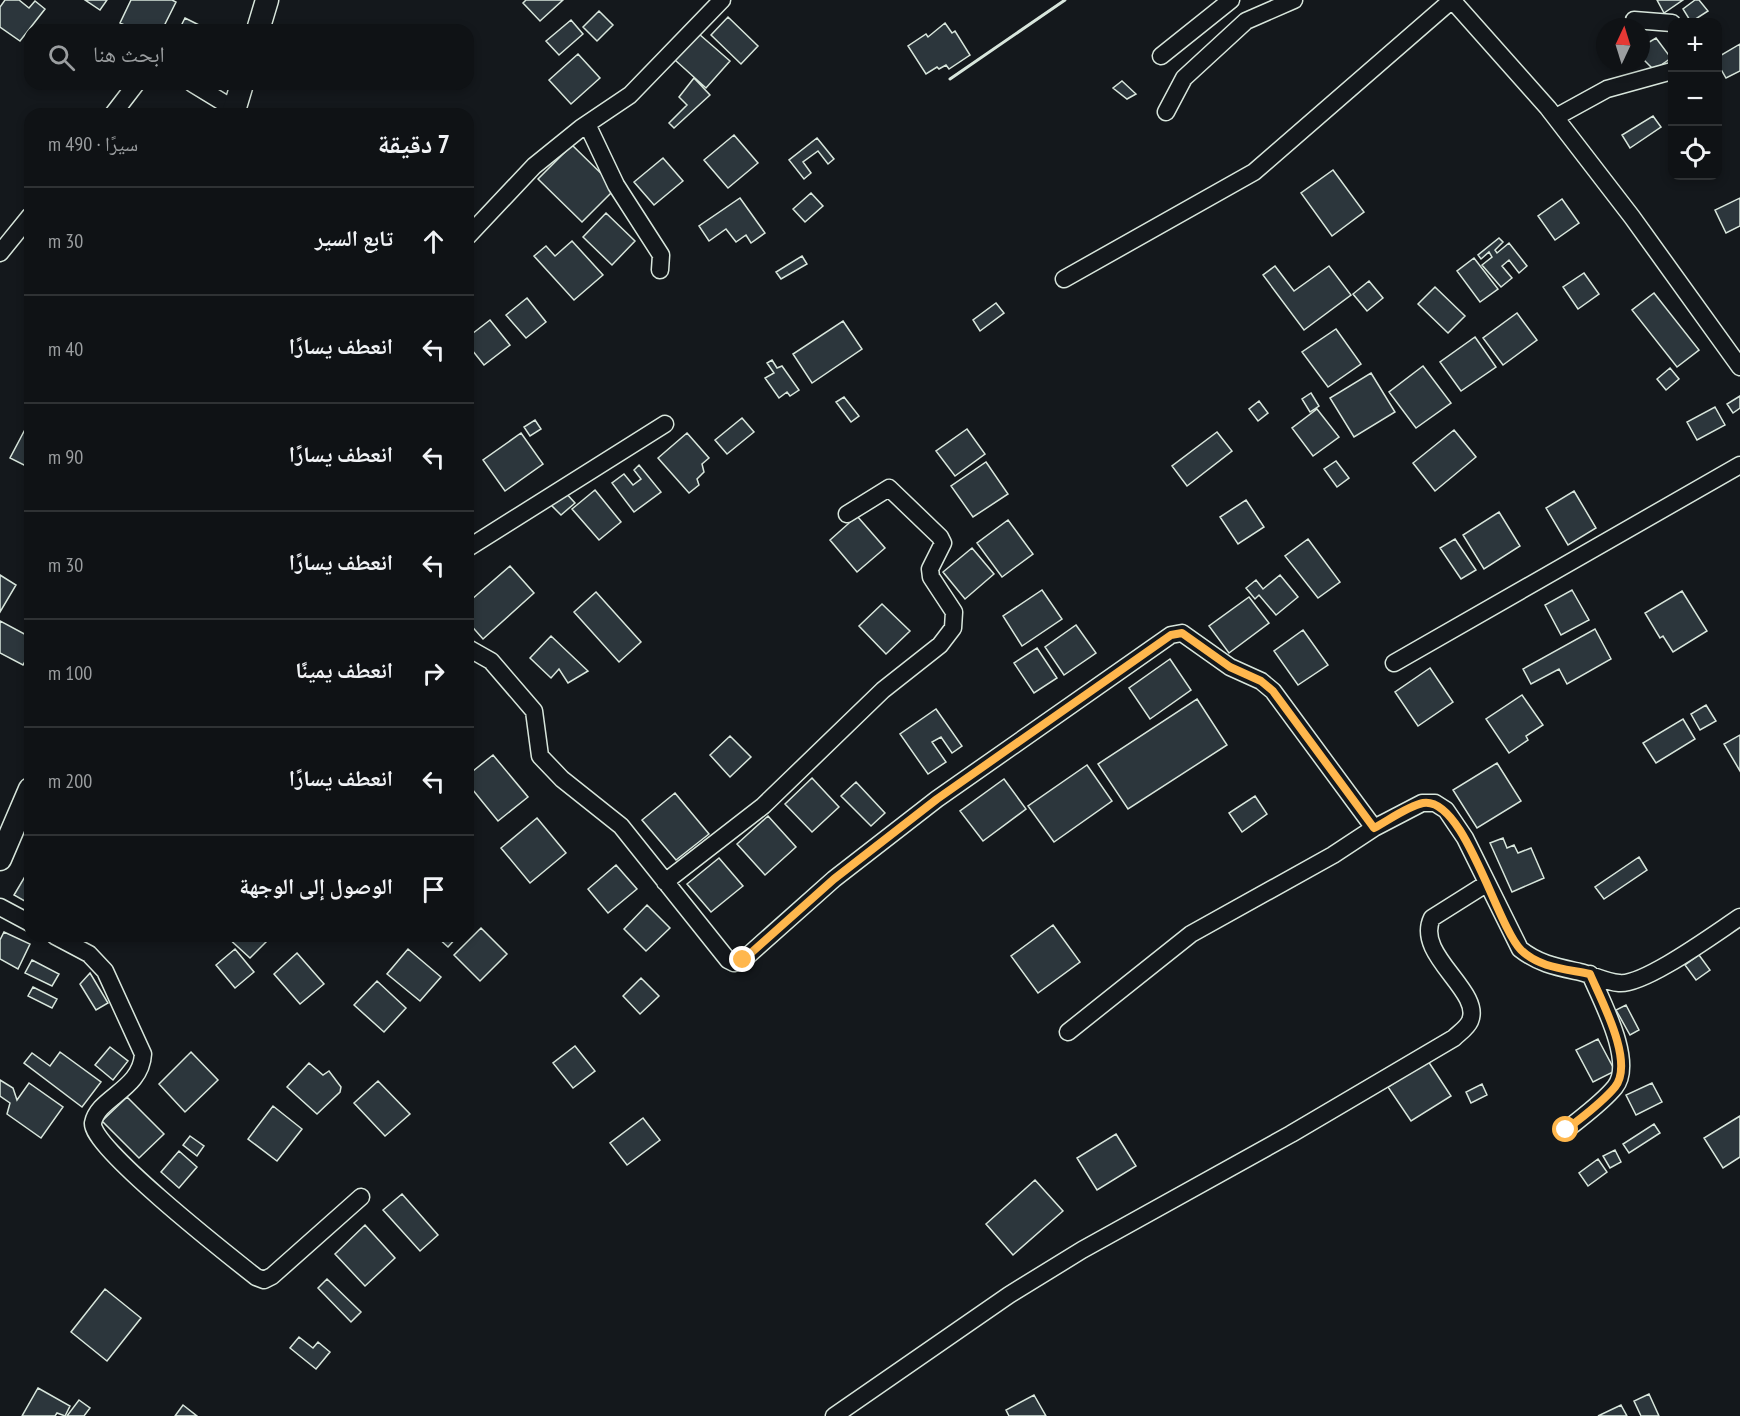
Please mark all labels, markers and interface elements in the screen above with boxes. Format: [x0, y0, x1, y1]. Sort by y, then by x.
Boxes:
north arrow [1596, 18, 1650, 72]
map controls [1668, 18, 1722, 180]
button: + [1668, 18, 1722, 72]
search box [24, 24, 474, 90]
text: ابحث هنا [93, 40, 165, 68]
icon: search [45, 41, 78, 74]
button: − [1668, 72, 1722, 126]
button: locate [1668, 126, 1722, 180]
text: 7 دقيقة [378, 127, 450, 160]
text: سيرًا · 490 m [48, 131, 138, 157]
text: تابع السير [315, 224, 393, 252]
icon: ahead [417, 225, 450, 258]
text: 30 m [48, 228, 83, 254]
text: انعطف يسارًا [289, 332, 393, 360]
icon: left [417, 333, 450, 366]
text: 40 m [48, 336, 83, 362]
text: انعطف يسارًا [289, 440, 393, 468]
icon: left [417, 441, 450, 474]
text: 90 m [48, 444, 83, 470]
text: انعطف يسارًا [289, 548, 393, 576]
icon: left [417, 549, 450, 582]
text: 30 m [48, 552, 83, 578]
text: انعطف يمينًا [295, 656, 393, 684]
icon: right [417, 657, 450, 690]
text: 100 m [48, 660, 92, 686]
text: انعطف يسارًا [289, 764, 393, 792]
icon: left [417, 765, 450, 798]
text: 200 m [48, 768, 92, 794]
text: الوصول إلى الوجهة [239, 872, 393, 900]
icon: arrive [417, 873, 450, 906]
route end [729, 946, 755, 972]
route start [1552, 1116, 1578, 1142]

